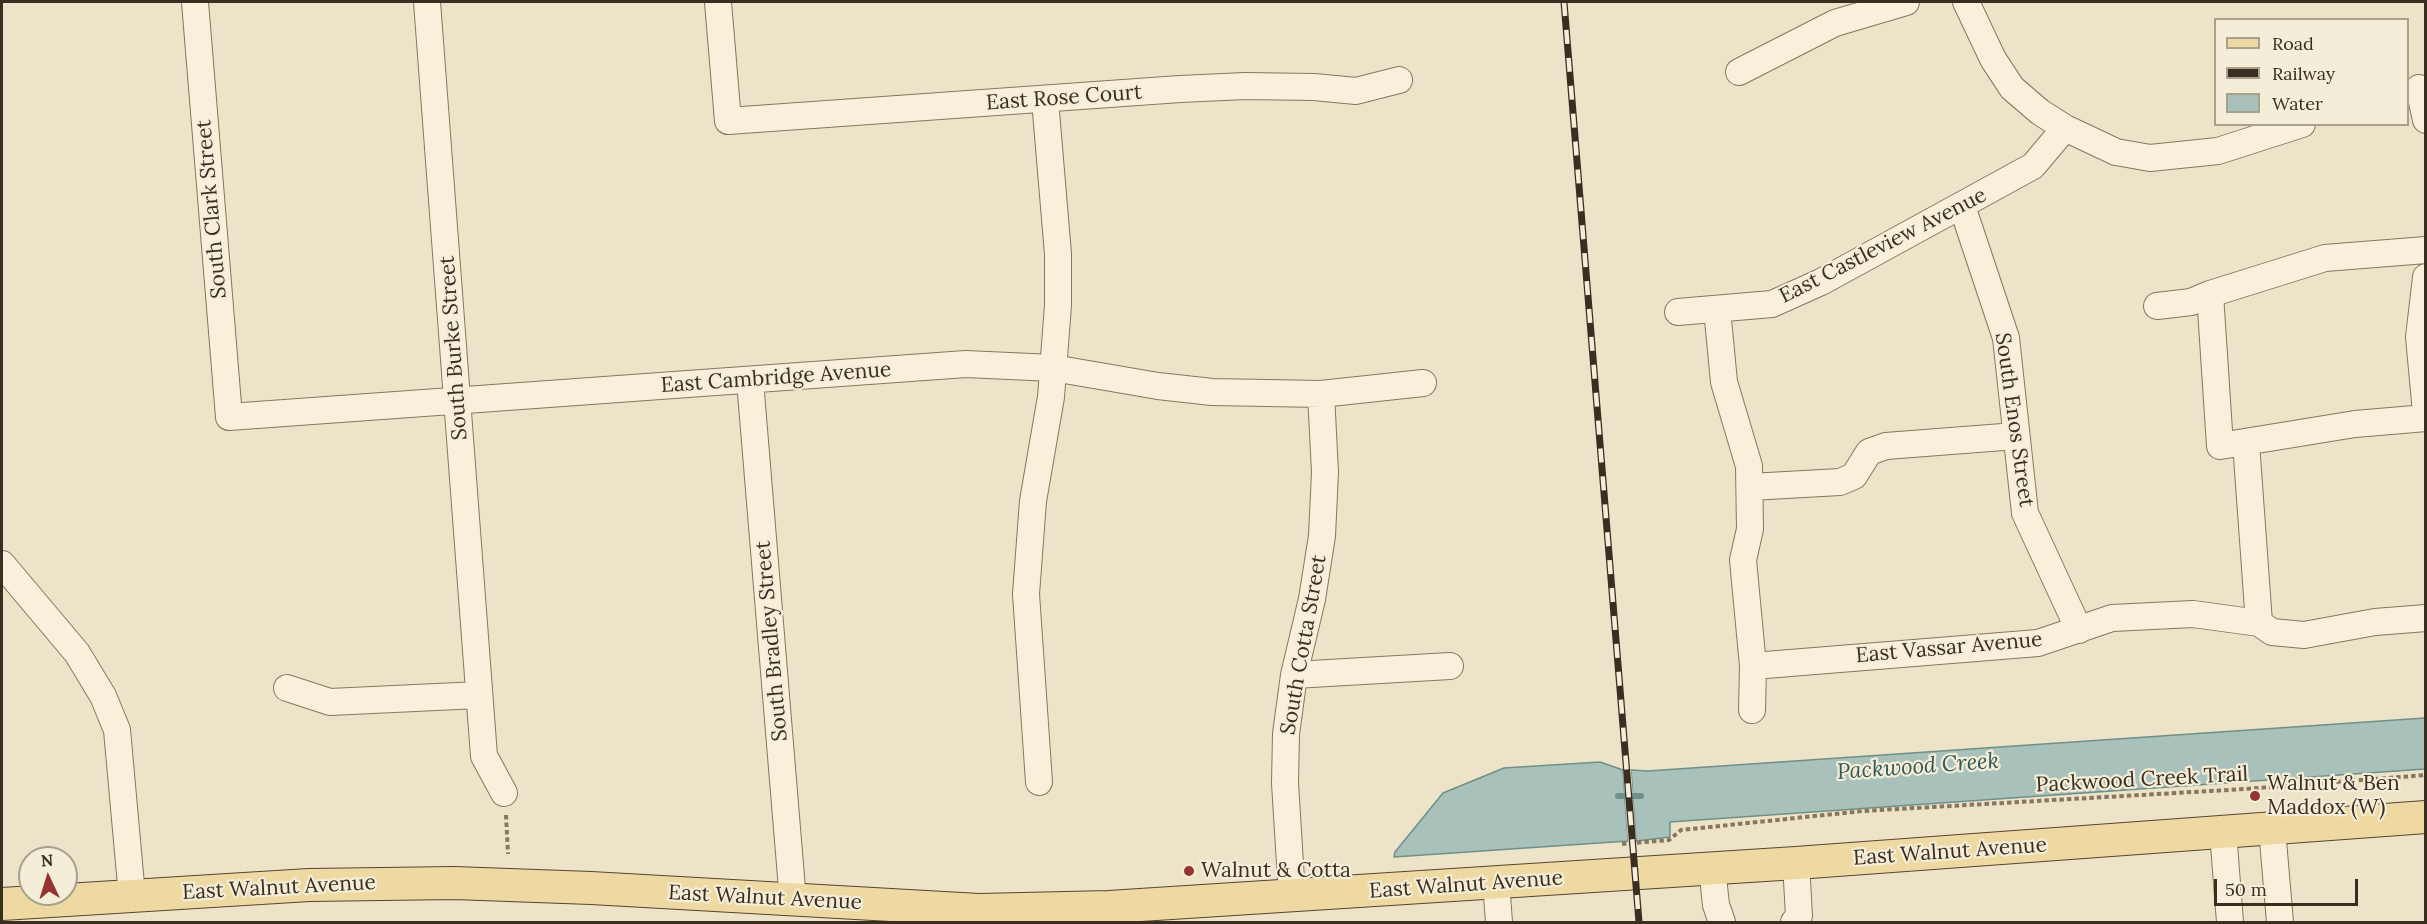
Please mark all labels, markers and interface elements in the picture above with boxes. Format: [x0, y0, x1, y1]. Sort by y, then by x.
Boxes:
legend [2214, 18, 2409, 126]
text: Road [2272, 32, 2314, 55]
text: Railway [2272, 62, 2335, 85]
street label: East Rose Court [985, 80, 1143, 116]
text: Water [2272, 92, 2323, 115]
street label: South Clark Street [192, 118, 232, 300]
street label: East Castleview Avenue [1775, 183, 1991, 309]
street label: South Burke Street [435, 255, 473, 441]
street label: South Enos Street [1989, 331, 2039, 509]
street label: East Cambridge Avenue [660, 357, 892, 399]
street label: South Bradley Street [751, 540, 793, 742]
street label: South Cotta Street [1276, 553, 1332, 737]
street label: East Vassar Avenue [1855, 627, 2043, 669]
water label: Packwood Creek [1836, 748, 2000, 786]
street label: Packwood Creek Trail [2035, 762, 2249, 798]
place label: Walnut & Ben Maddox (W) [2267, 771, 2400, 821]
marker: Walnut & Ben Maddox (W) [2248, 789, 2262, 803]
street label: East Walnut Avenue [1852, 833, 2048, 871]
north arrow [18, 846, 78, 906]
text: N [40, 850, 54, 870]
place label: Walnut & Cotta [1201, 858, 1351, 884]
marker: Walnut & Cotta [1182, 864, 1196, 878]
street label: East Walnut Avenue [1368, 866, 1564, 904]
scale bar [2217, 867, 2361, 905]
street label: East Walnut Avenue [181, 870, 377, 906]
text: 50 m [2225, 878, 2267, 901]
street label: East Walnut Avenue [667, 880, 863, 916]

